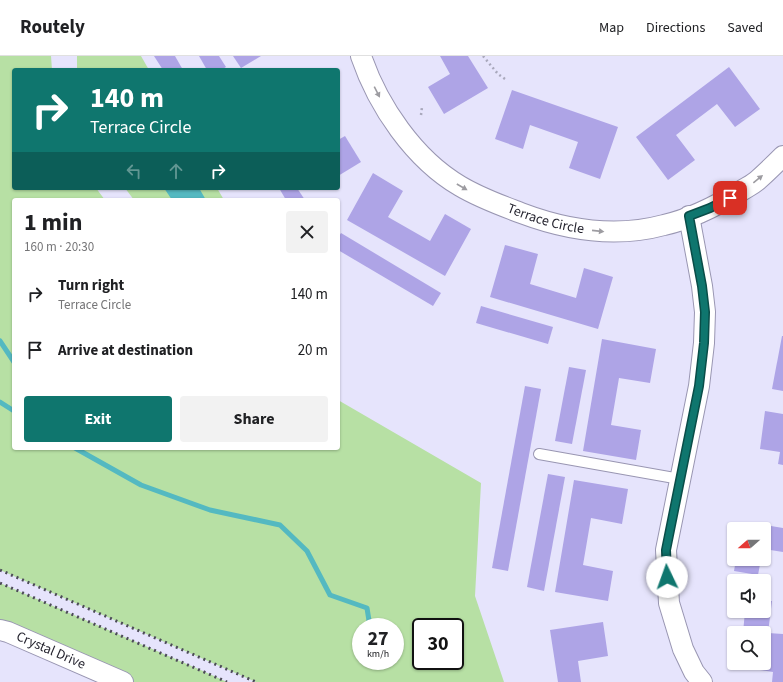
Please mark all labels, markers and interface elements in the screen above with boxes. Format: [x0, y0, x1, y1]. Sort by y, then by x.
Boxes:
text: Routely [20, 14, 85, 41]
text: Map [599, 18, 624, 38]
text: Directions [646, 18, 705, 38]
text: Saved [727, 18, 763, 38]
text: 140 m [90, 78, 164, 118]
icon: right [24, 84, 76, 136]
one-way arrow [373, 86, 380, 97]
text: Terrace Circle [90, 115, 191, 140]
icon: left [123, 160, 145, 182]
icon: ahead [165, 160, 187, 182]
icon: right [207, 160, 229, 182]
one-way arrow [753, 175, 764, 183]
pin [713, 181, 747, 215]
one-way arrow [457, 183, 468, 190]
icon: arrive [719, 187, 741, 209]
street label: Terrace Circle [504, 199, 585, 239]
text: 1 min [24, 205, 82, 240]
button: close [286, 211, 328, 253]
one-way arrow [592, 228, 604, 234]
text: 160 m · 20:30 [24, 238, 94, 256]
text: Turn right [58, 275, 124, 296]
icon: right [24, 283, 46, 305]
text: 140 m [290, 284, 328, 305]
text: Terrace Circle [58, 296, 131, 314]
icon: arrive [24, 339, 46, 361]
text: Arrive at destination [58, 340, 193, 361]
text: 20 m [298, 340, 328, 361]
button: Exit [24, 396, 172, 442]
button: Share [180, 396, 328, 442]
north arrow [727, 522, 771, 566]
map controls [727, 522, 771, 670]
position arrow [646, 556, 688, 598]
button: sound [727, 574, 771, 618]
speed limit sign: 30 [412, 618, 464, 670]
text: 27 [367, 625, 389, 653]
button: search [727, 626, 771, 670]
street label: Crystal Drive [13, 627, 89, 675]
text: km/h [367, 647, 389, 661]

